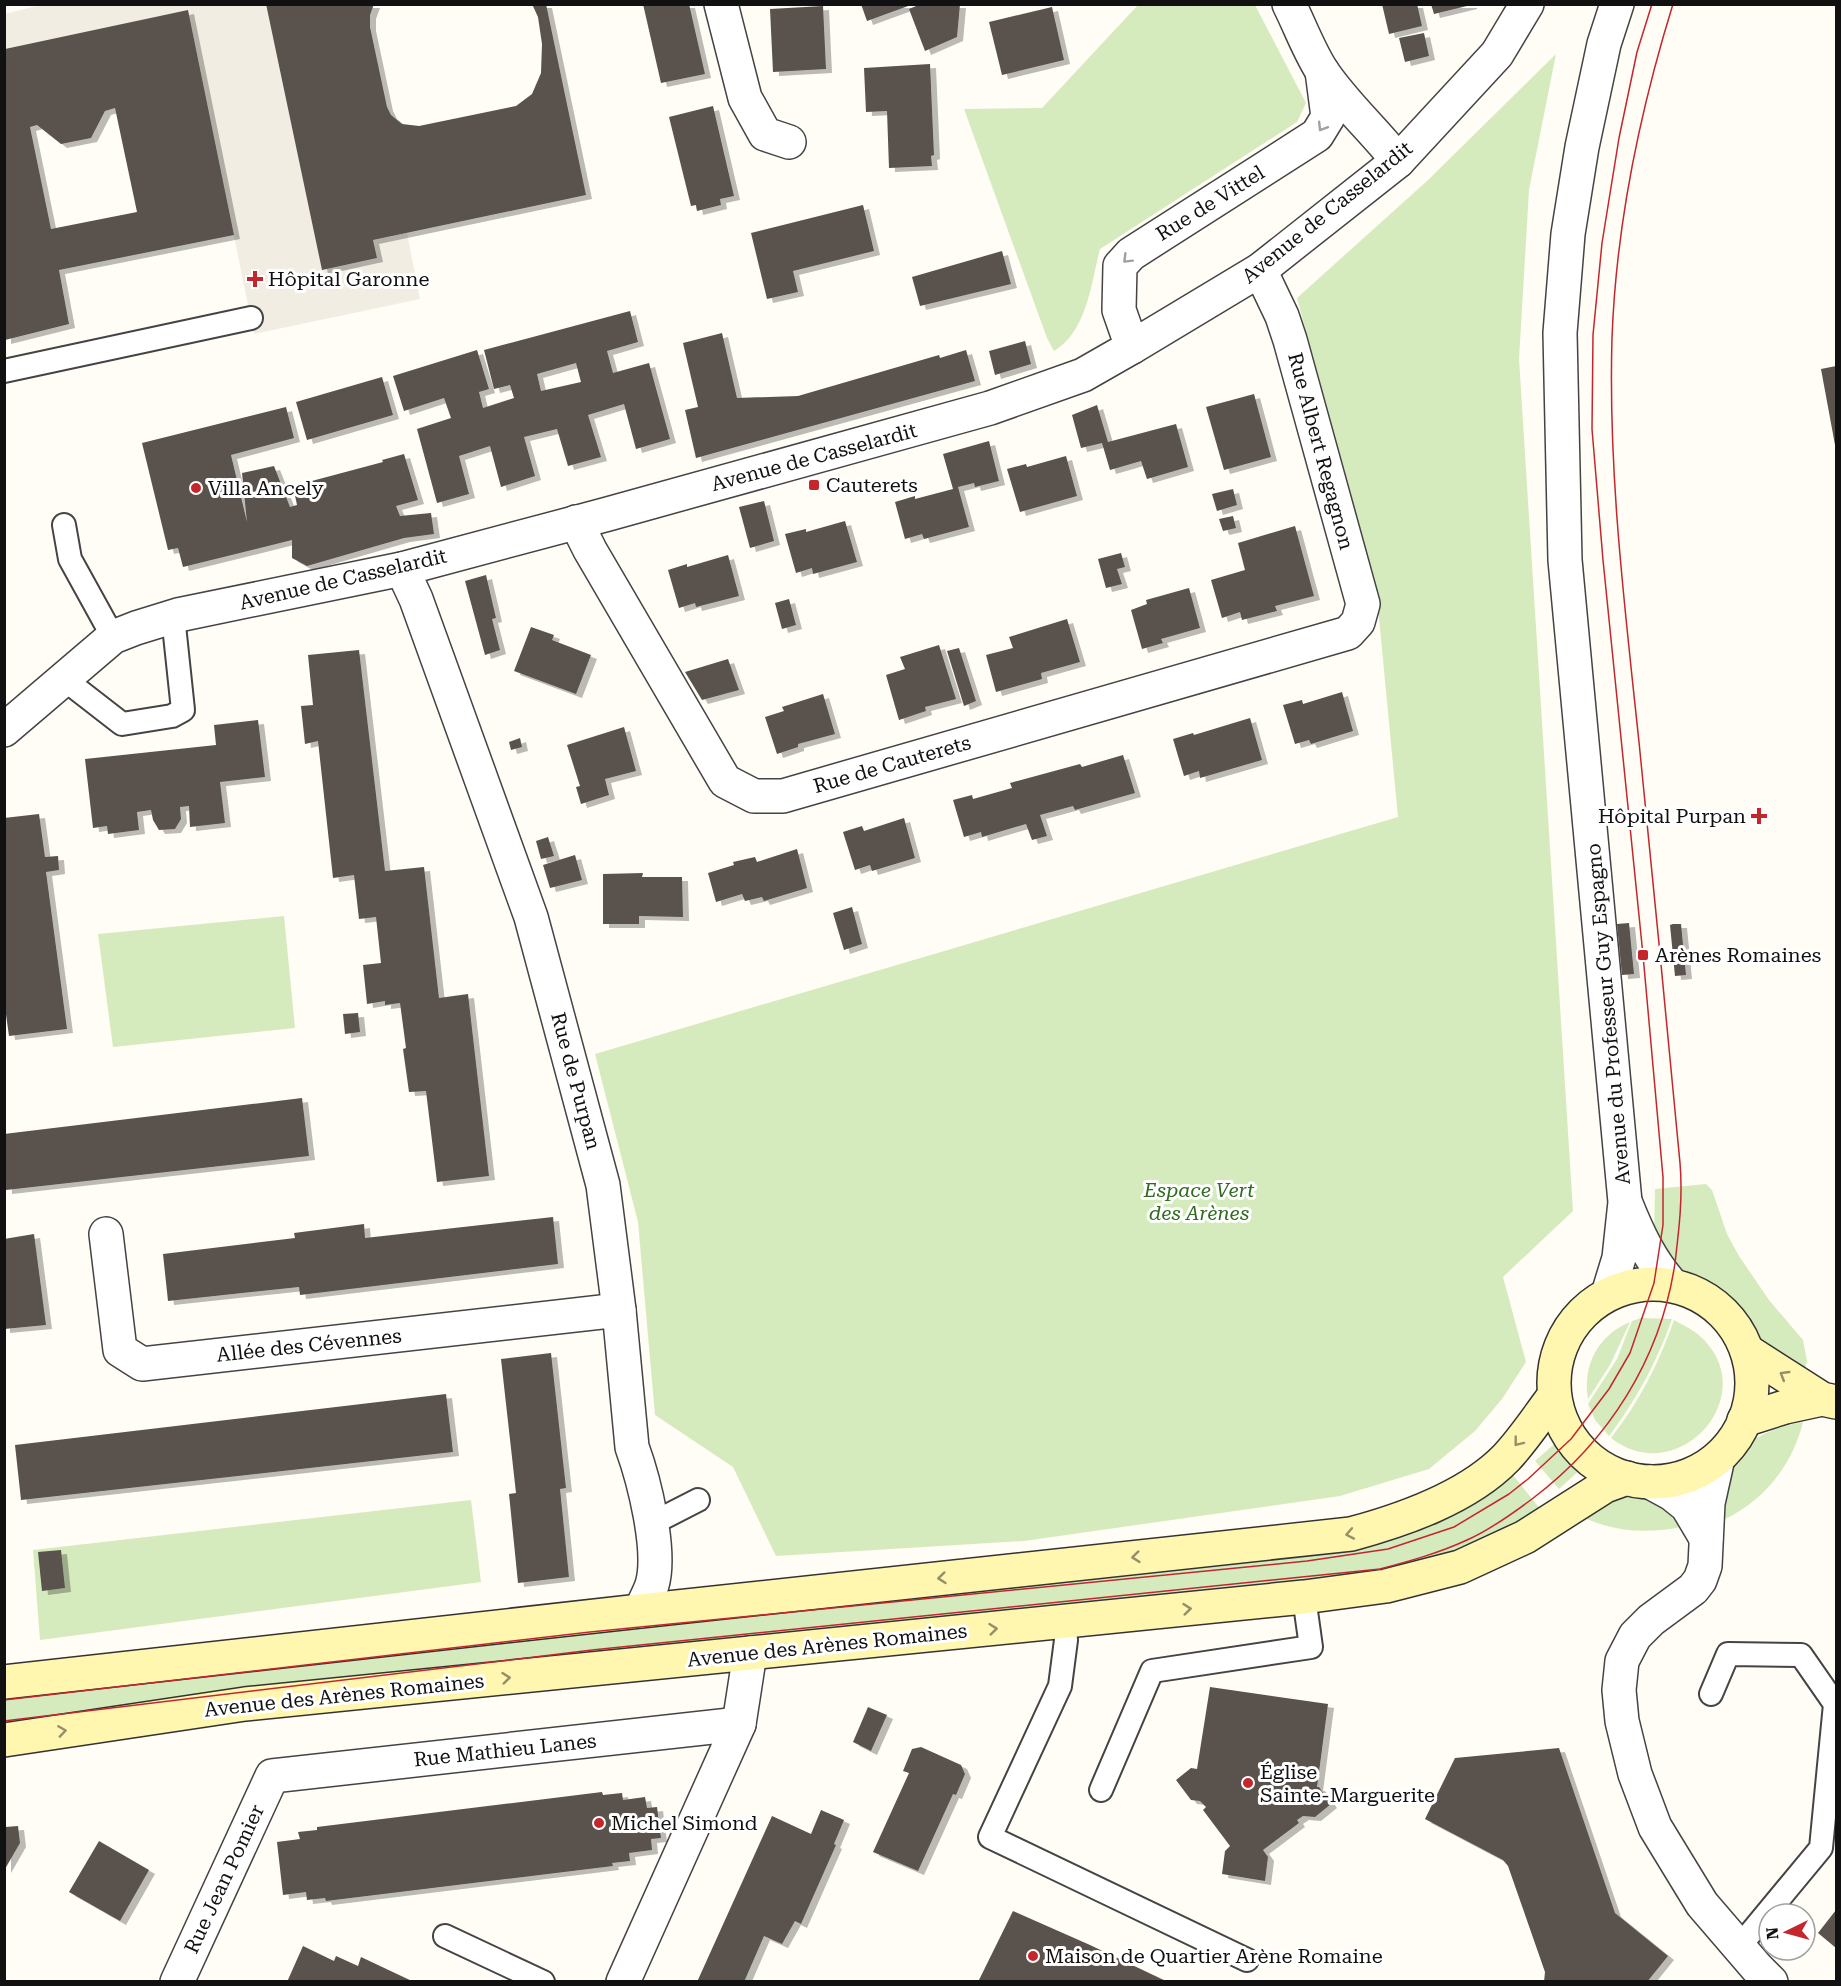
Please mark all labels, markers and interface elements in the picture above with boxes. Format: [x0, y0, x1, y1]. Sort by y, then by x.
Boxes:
one-way arrow [1318, 121, 1330, 131]
street label: Avenue de Casselardit [1237, 136, 1417, 288]
street label: Rue de Vittel [1151, 160, 1269, 246]
one-way arrow [1123, 252, 1134, 262]
place label: Hôpital Garonne [268, 267, 429, 291]
marker: Hôpital Garonne [246, 270, 264, 288]
street label: Rue Albert Regagnon [1283, 350, 1359, 552]
street label: Avenue de Casselardit [708, 418, 920, 496]
place label: Cauterets [826, 473, 918, 497]
place label: Villa Ancely [208, 476, 324, 500]
marker: Cauterets [807, 478, 821, 492]
marker: Villa Ancely [189, 481, 203, 495]
street label: Avenue de Casselardit [237, 543, 450, 615]
street label: Rue de Cauterets [811, 730, 973, 798]
place label: Hôpital Purpan [1598, 804, 1746, 828]
marker: Hôpital Purpan [1750, 807, 1768, 825]
street label: Avenue du Professeur Guy Espagno [1581, 842, 1635, 1186]
place label: Arènes Romaines [1655, 943, 1821, 967]
marker: Arènes Romaines [1636, 948, 1650, 962]
street label: Rue de Purpan [546, 1010, 606, 1152]
park label: Espace Vert des Arènes [1143, 1178, 1255, 1225]
street label: Allée des Cévennes [215, 1323, 403, 1367]
one-way arrow [1780, 1371, 1790, 1383]
one-way arrow [1515, 1436, 1526, 1447]
one-way arrow [1345, 1527, 1355, 1539]
one-way arrow [1131, 1551, 1140, 1563]
one-way arrow [937, 1572, 946, 1584]
one-way arrow [1182, 1603, 1191, 1616]
street label: Avenue des Arènes Romaines [686, 1618, 968, 1672]
one-way arrow [988, 1623, 997, 1636]
street label: Avenue des Arènes Romaines [203, 1668, 485, 1722]
one-way arrow [502, 1672, 511, 1685]
one-way arrow [58, 1726, 67, 1738]
street label: Rue Mathieu Lanes [412, 1728, 598, 1772]
place label: Église Sainte-Marguerite [1260, 1760, 1435, 1807]
marker: Église Sainte-Marguerite [1241, 1776, 1255, 1790]
street label: Rue Jean Pomier [179, 1801, 269, 1957]
place label: Michel Simond [611, 1811, 758, 1835]
marker: Michel Simond [592, 1816, 606, 1830]
north arrow [1757, 1902, 1817, 1962]
text: N [1763, 1926, 1783, 1940]
place label: Maison de Quartier Arène Romaine [1045, 1944, 1383, 1968]
marker: Maison de Quartier Arène Romaine [1026, 1949, 1040, 1963]

